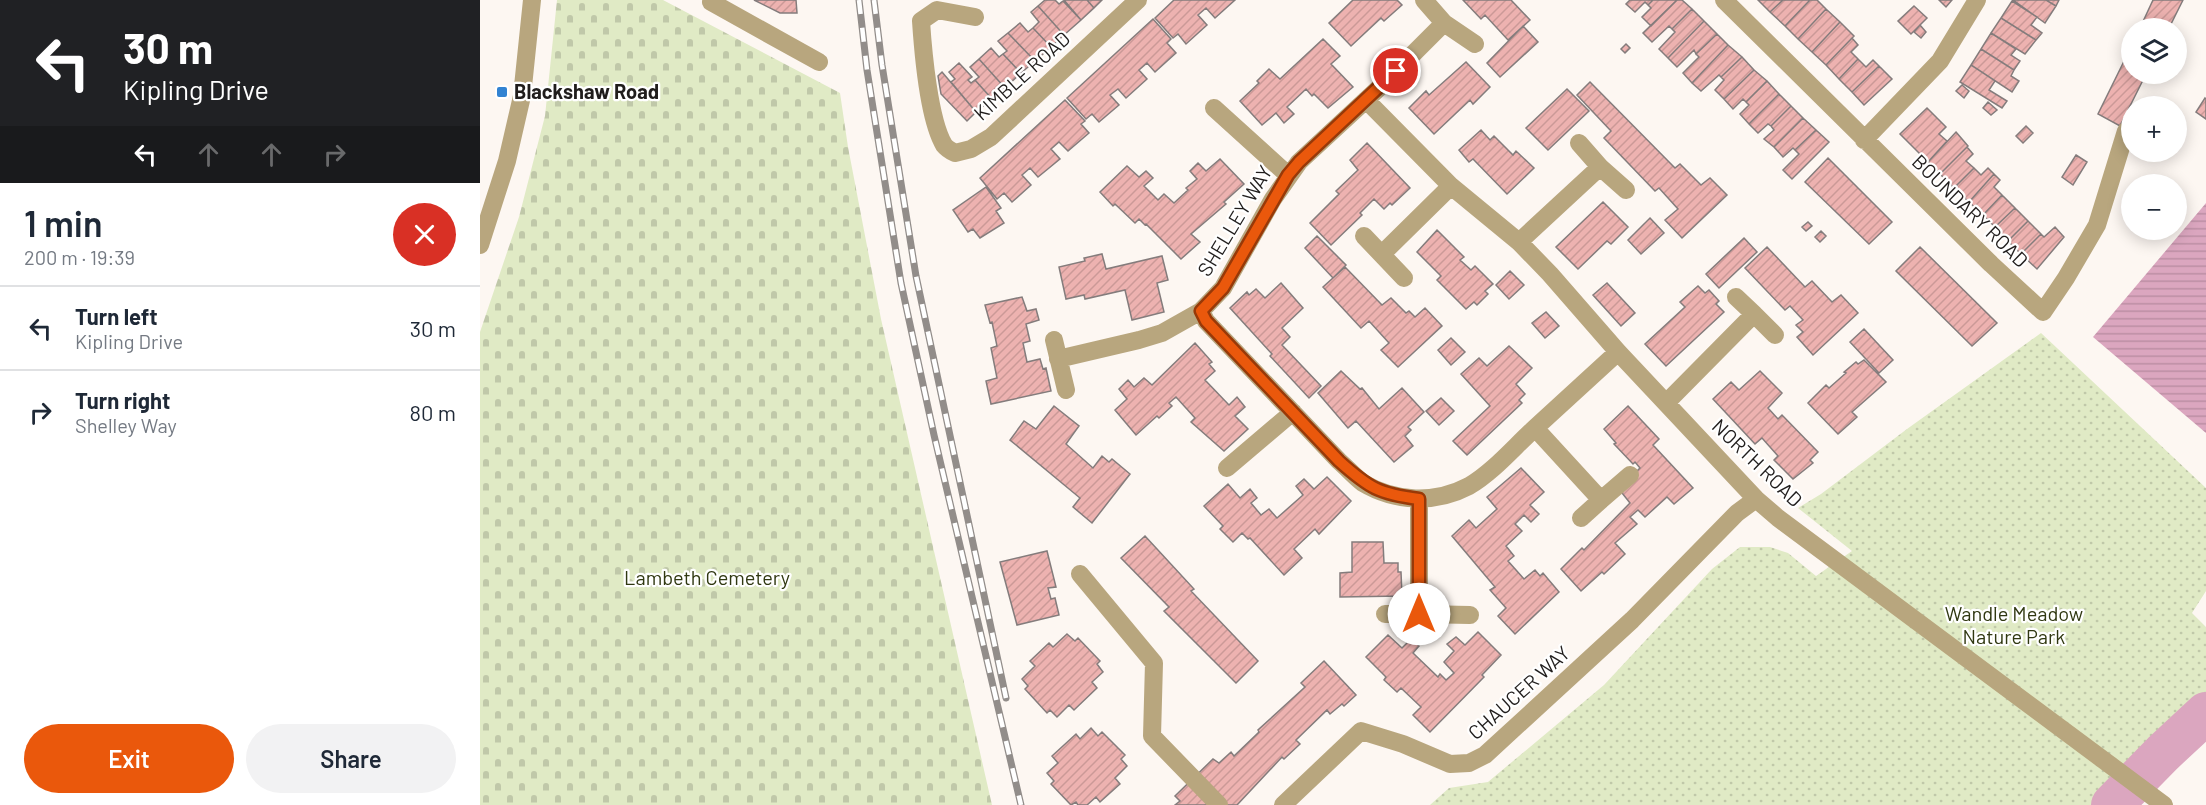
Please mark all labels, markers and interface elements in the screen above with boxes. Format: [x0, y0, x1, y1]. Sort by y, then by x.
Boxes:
map controls [2121, 18, 2187, 240]
button: layers [2121, 18, 2187, 84]
text: 30 m [123, 22, 213, 72]
icon: left [24, 24, 102, 102]
street label: KIMBLE ROAD [968, 26, 1074, 125]
pin [1370, 45, 1421, 96]
icon: arrive [1379, 54, 1412, 87]
text: Kipling Drive [123, 73, 269, 105]
place label: Blackshaw Road [514, 79, 659, 103]
marker: Blackshaw Road [495, 85, 509, 99]
button: + [2121, 96, 2187, 162]
icon: left [129, 138, 162, 171]
icon: ahead [192, 138, 225, 171]
icon: ahead [255, 138, 288, 171]
icon: right [318, 138, 351, 171]
street label: BOUNDARY ROAD [1908, 149, 2034, 272]
street label: SHELLEY WAY [1192, 161, 1277, 280]
button: − [2121, 174, 2187, 240]
text: 1 min [24, 201, 103, 244]
button: close [393, 203, 456, 266]
text: 200 m · 19:39 [24, 245, 135, 269]
text: Turn left [75, 303, 158, 329]
icon: left [24, 312, 57, 345]
text: 30 m [410, 315, 456, 341]
text: Kipling Drive [75, 329, 183, 353]
text: Turn right [75, 387, 170, 413]
icon: right [24, 396, 57, 429]
text: 80 m [410, 399, 456, 425]
text: Shelley Way [75, 413, 177, 437]
street label: NORTH ROAD [1708, 413, 1808, 511]
park label: Lambeth Cemetery [624, 565, 790, 589]
position arrow [1387, 582, 1451, 646]
park label: Wandle Meadow Nature Park [1945, 601, 2083, 648]
street label: CHAUCER WAY [1463, 640, 1574, 744]
button: Exit [24, 724, 234, 793]
button: Share [246, 724, 456, 793]

